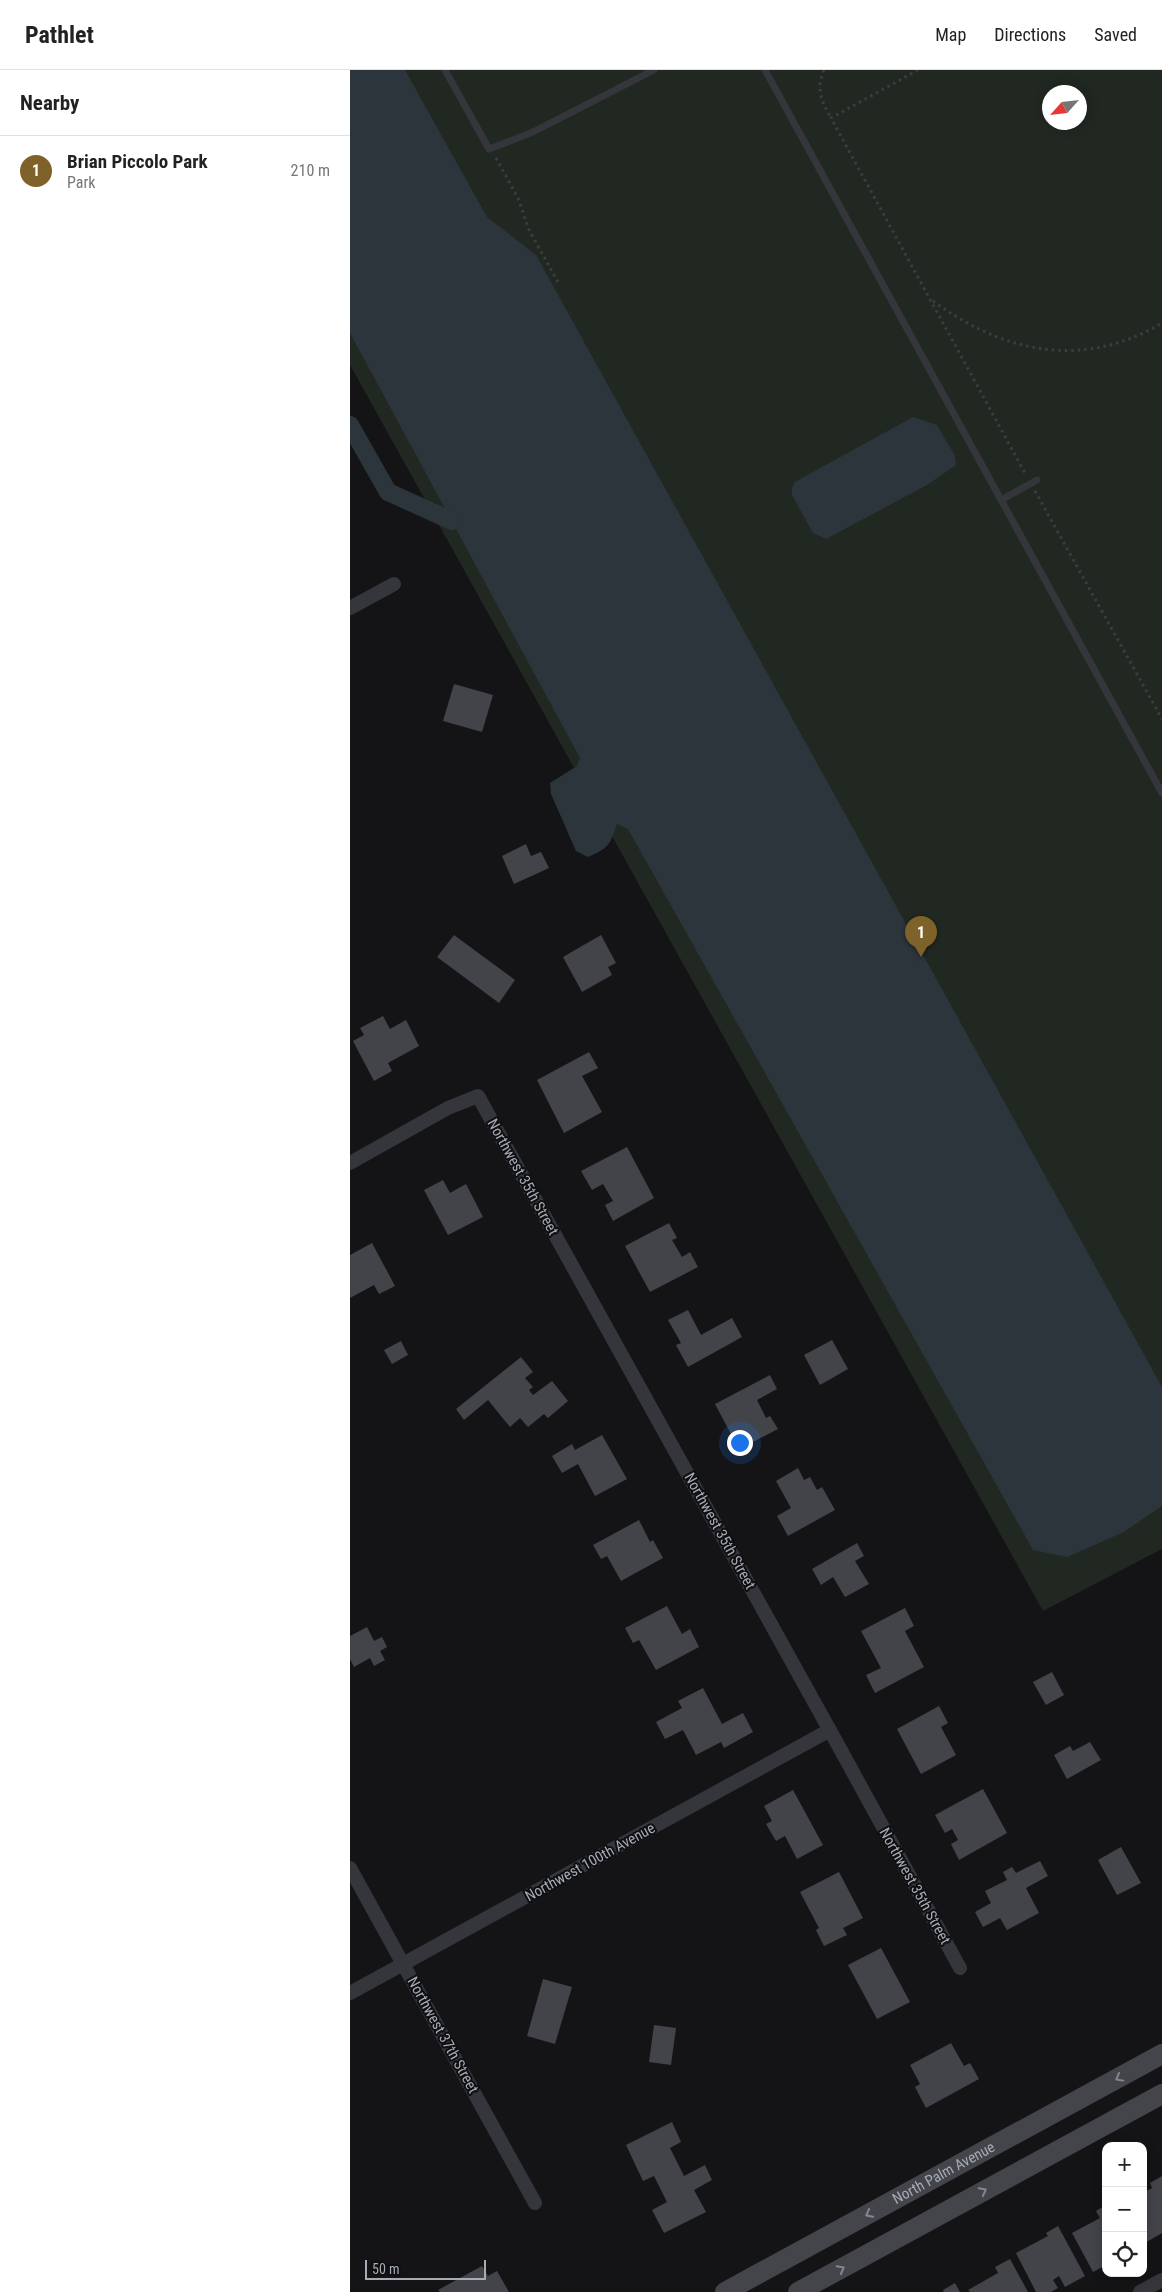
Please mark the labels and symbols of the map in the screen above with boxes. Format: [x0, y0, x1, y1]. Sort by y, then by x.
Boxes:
north arrow [1042, 85, 1087, 130]
pin: 1 [905, 916, 937, 957]
street label: Northwest 35th Street [484, 1116, 562, 1238]
your location [727, 1430, 753, 1456]
street label: Northwest 35th Street [681, 1470, 759, 1592]
street label: Northwest 100th Avenue [522, 1819, 658, 1905]
street label: Northwest 35th Street [876, 1825, 954, 1947]
street label: Northwest 37th Street [404, 1974, 482, 2096]
one-way arrow [1116, 2072, 1125, 2082]
street label: North Palm Avenue [889, 2138, 998, 2208]
one-way arrow [978, 2187, 987, 2197]
one-way arrow [865, 2208, 874, 2218]
scale bar [365, 2257, 486, 2280]
one-way arrow [835, 2265, 844, 2275]

